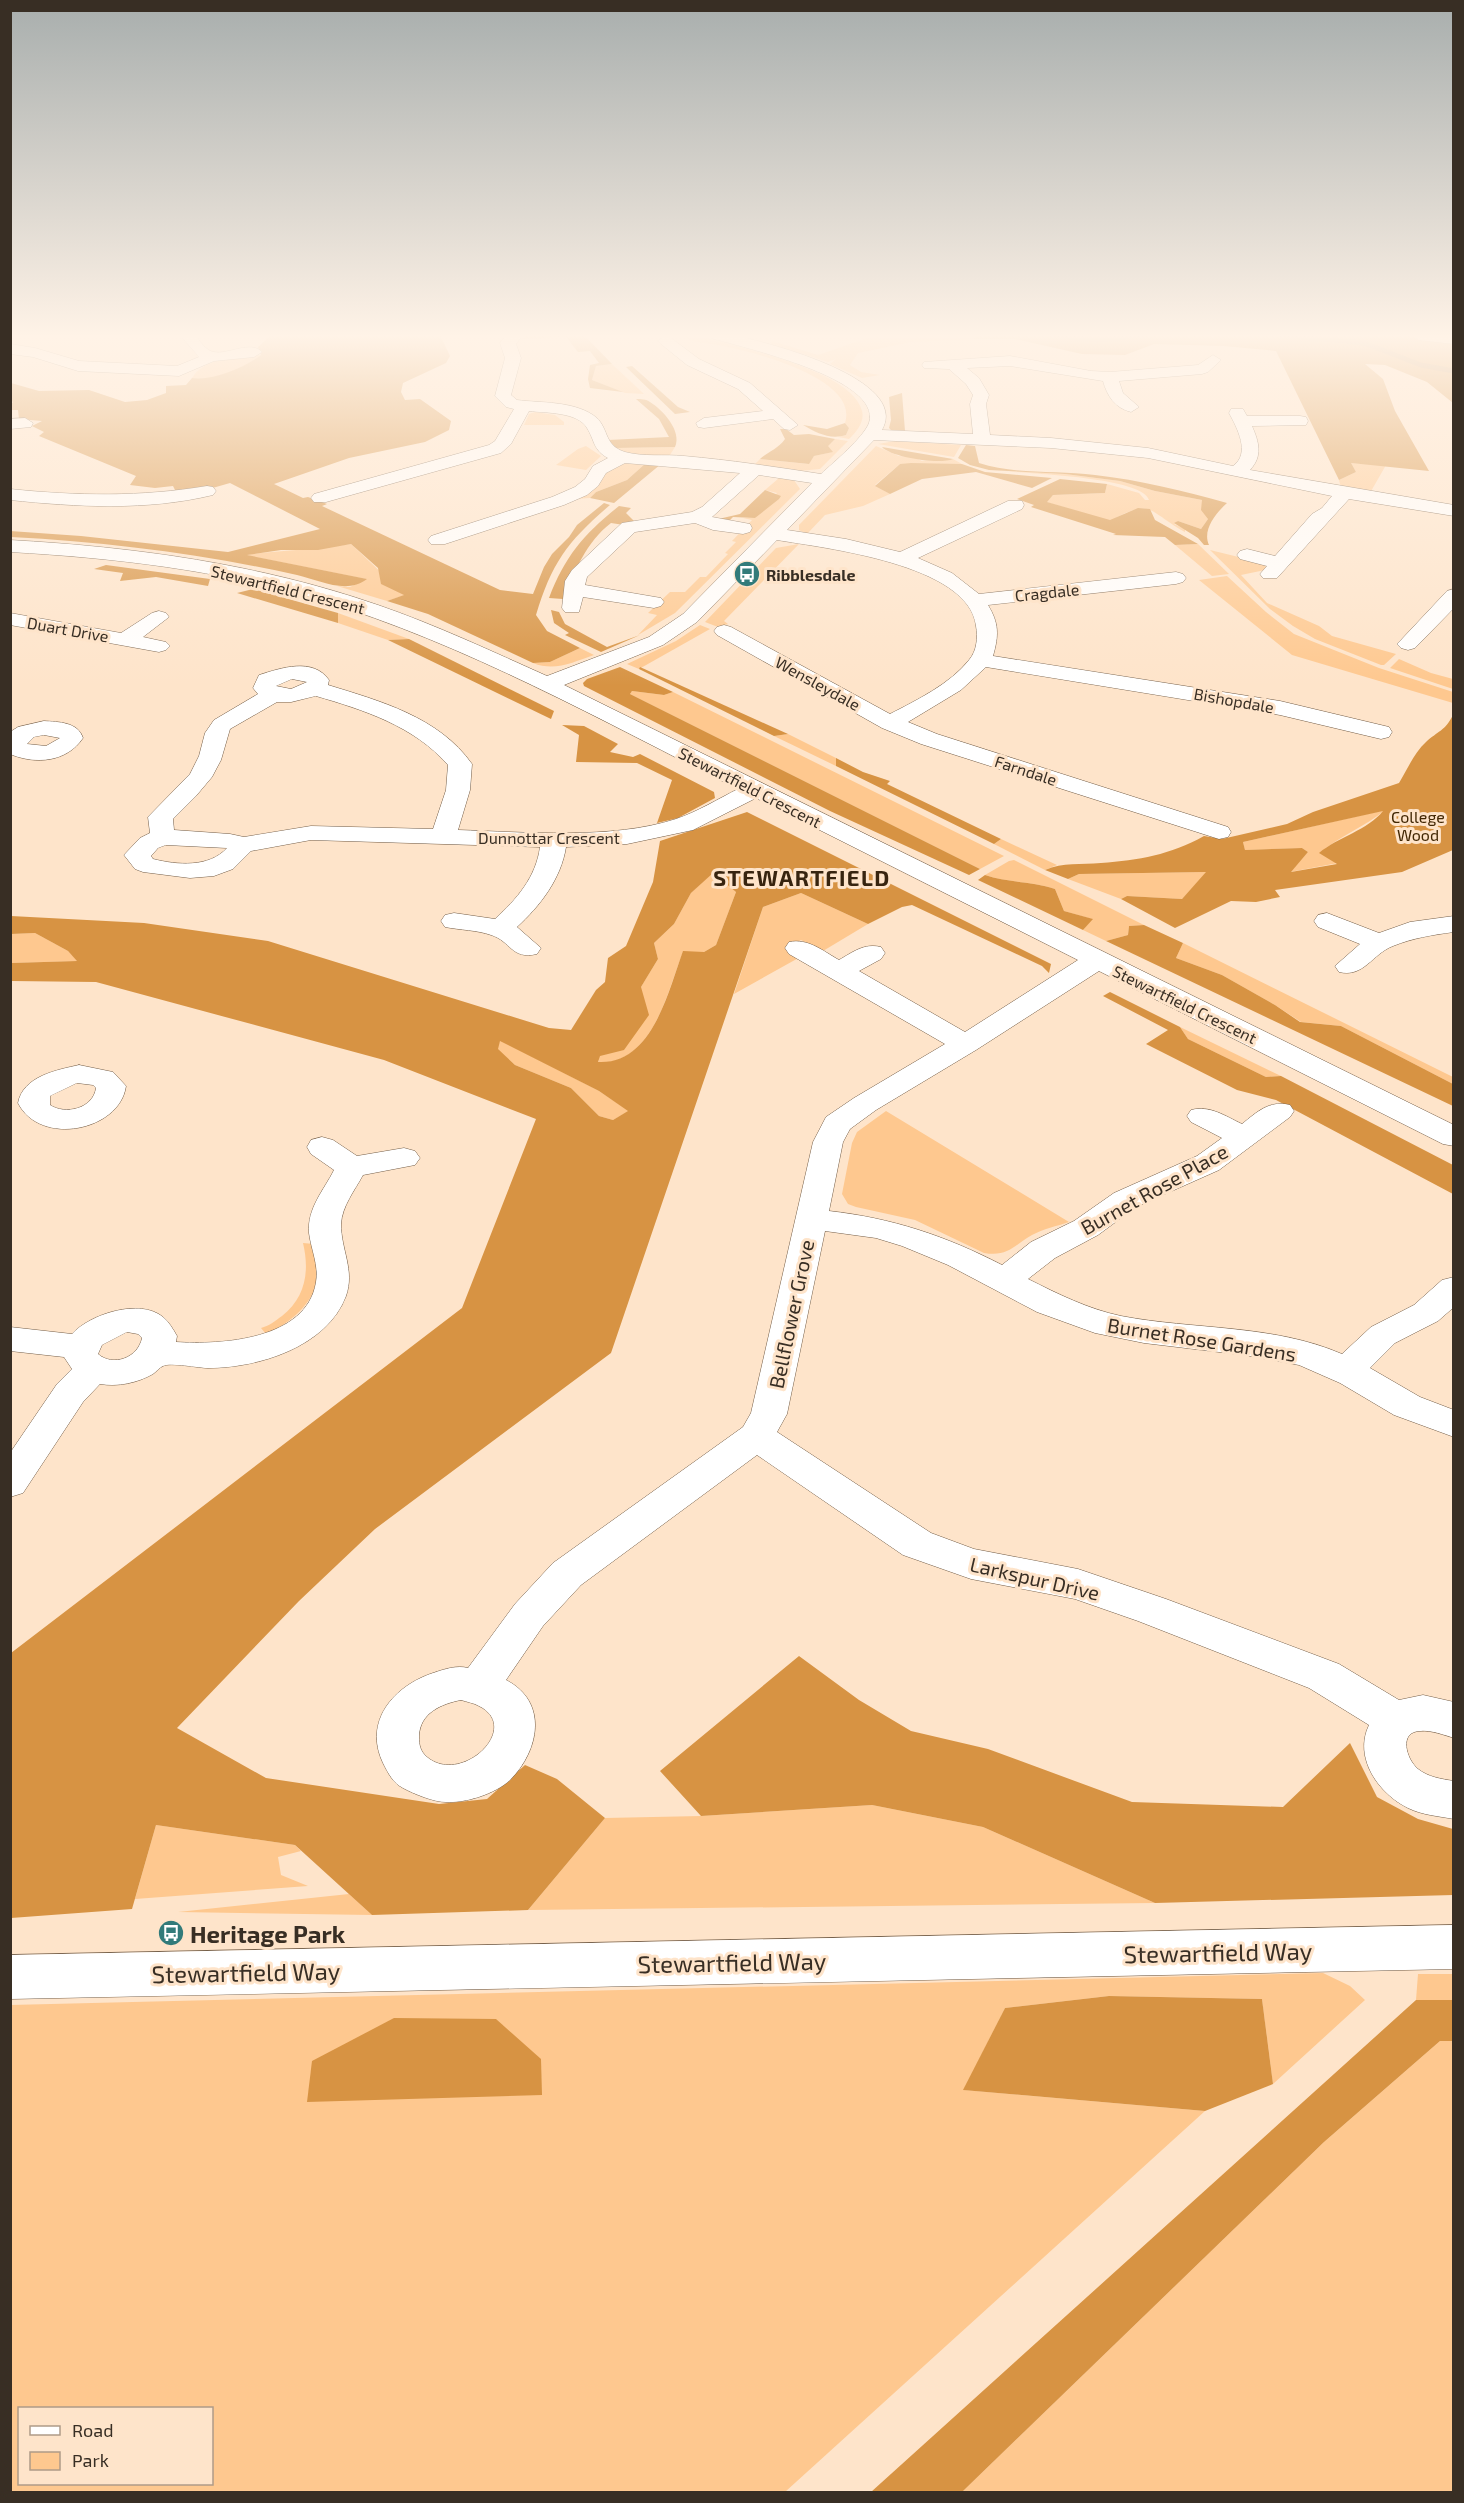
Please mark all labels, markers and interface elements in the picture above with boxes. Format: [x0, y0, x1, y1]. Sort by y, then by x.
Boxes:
bus stop icon: Ribblesdale [732, 559, 762, 589]
street label: Stewartfield Crescent [209, 561, 367, 617]
place label: Ribblesdale [766, 565, 856, 584]
street label: Cragdale [1014, 579, 1080, 605]
street label: Duart Drive [26, 612, 110, 646]
street label: Wensleydale [772, 652, 864, 714]
street label: Bishopdale [1192, 684, 1276, 716]
street label: Stewartfield Crescent [676, 743, 824, 831]
street label: Farndale [993, 751, 1059, 789]
park label: College Wood [1391, 807, 1445, 844]
street label: Dunnottar Crescent [478, 828, 620, 847]
district label: STEWARTFIELD [713, 864, 891, 890]
street label: Stewartfield Crescent [1110, 961, 1260, 1047]
street label: Burnet Rose Place [1076, 1139, 1232, 1239]
street label: Bellflower Grove [764, 1237, 818, 1391]
street label: Burnet Rose Gardens [1106, 1312, 1298, 1366]
street label: Larkspur Drive [968, 1551, 1102, 1605]
bus stop icon: Heritage Park [156, 1918, 186, 1948]
place label: Heritage Park [190, 1919, 346, 1948]
street label: Stewartfield Way [1123, 1936, 1313, 1968]
street label: Stewartfield Way [637, 1946, 827, 1978]
street label: Stewartfield Way [151, 1956, 341, 1988]
legend [18, 2407, 213, 2485]
text: Road [72, 2419, 113, 2441]
text: Park [72, 2449, 109, 2471]

